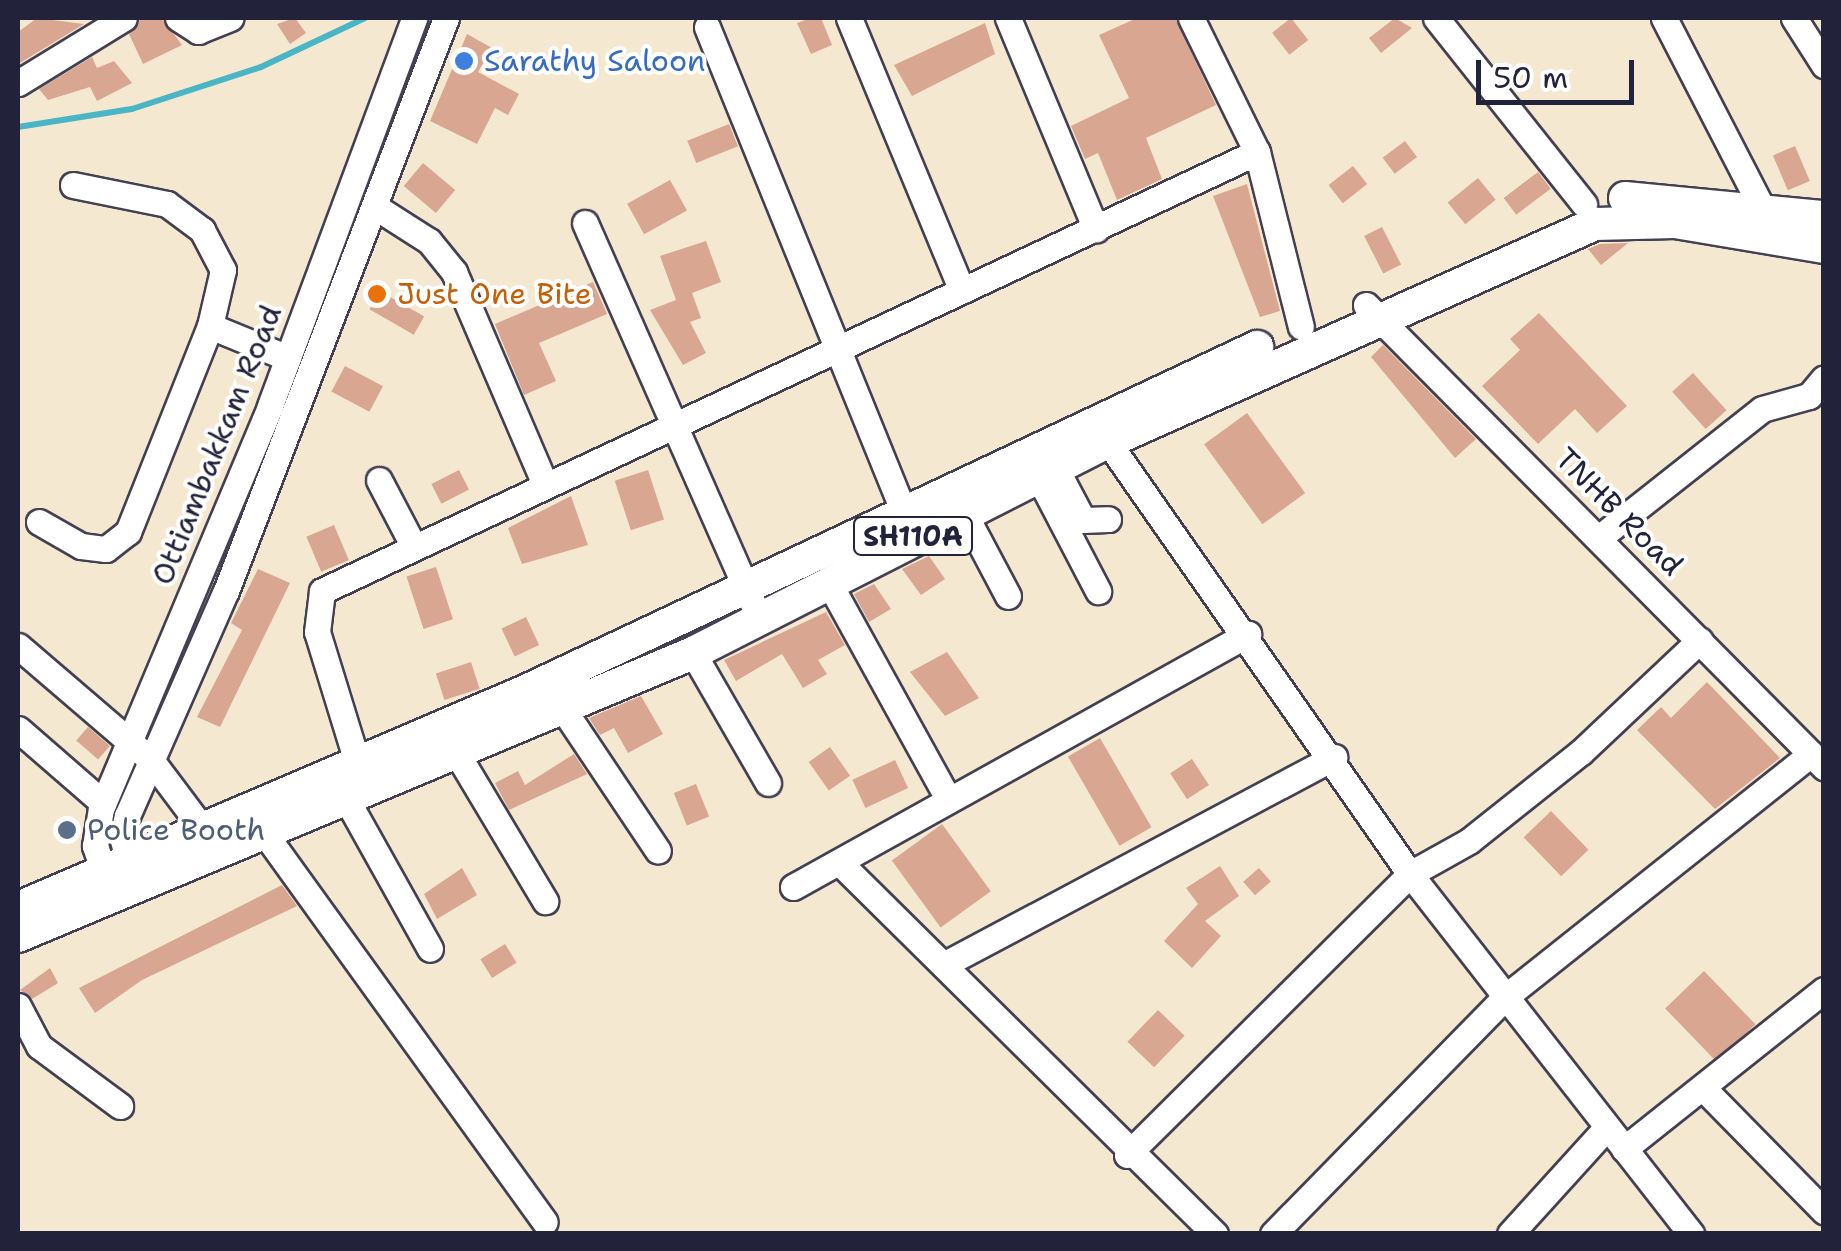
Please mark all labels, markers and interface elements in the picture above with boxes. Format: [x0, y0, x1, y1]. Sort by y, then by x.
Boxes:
scale bar [1481, 40, 1638, 102]
place label: Sarathy Saloon [484, 43, 705, 79]
marker: Sarathy Saloon [453, 50, 475, 72]
text: 50 m [1493, 57, 1568, 98]
place label: Just One Bite [397, 276, 592, 312]
marker: Just One Bite [366, 283, 388, 305]
street label: Ottiambakkam Road [144, 300, 290, 590]
street label: TNHB Road [1548, 441, 1690, 583]
road number: SH110A [853, 513, 973, 559]
place label: Police Booth [87, 812, 265, 848]
marker: Police Booth [56, 819, 78, 841]

